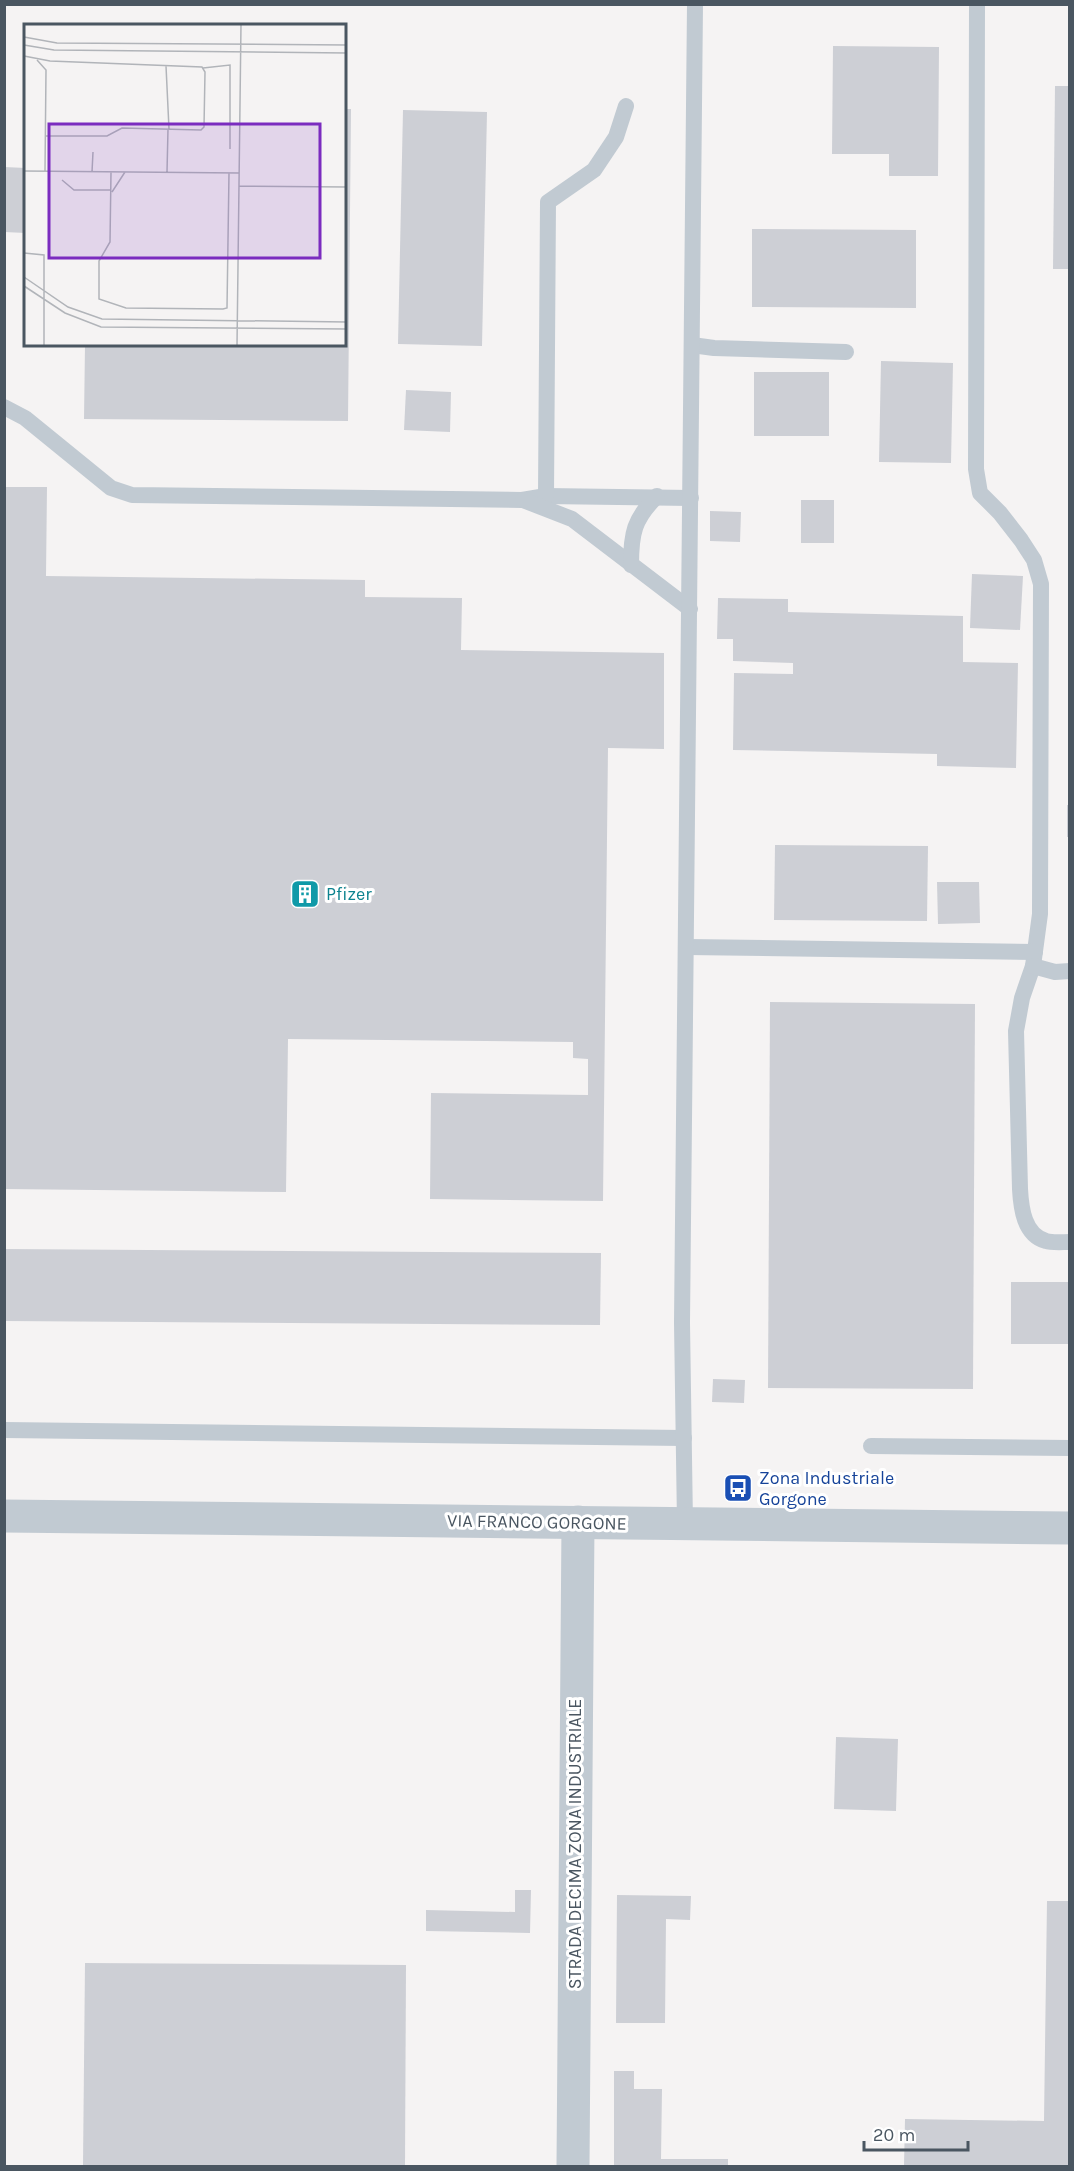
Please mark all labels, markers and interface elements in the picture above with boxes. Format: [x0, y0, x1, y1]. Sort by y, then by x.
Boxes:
inset map [24, 24, 346, 346]
building icon: Pfizer [289, 878, 321, 910]
place label: Pfizer [326, 883, 372, 905]
place label: Zona Industriale Gorgone [759, 1467, 894, 1510]
bus stop icon: Zona Industriale Gorgone [722, 1472, 754, 1504]
street label: VIA FRANCO GORGONE [447, 1509, 627, 1535]
street label: STRADA DECIMA ZONA INDUSTRIALE [564, 1699, 586, 1989]
scale bar [864, 2114, 968, 2152]
text: 20 m [873, 2124, 915, 2146]

